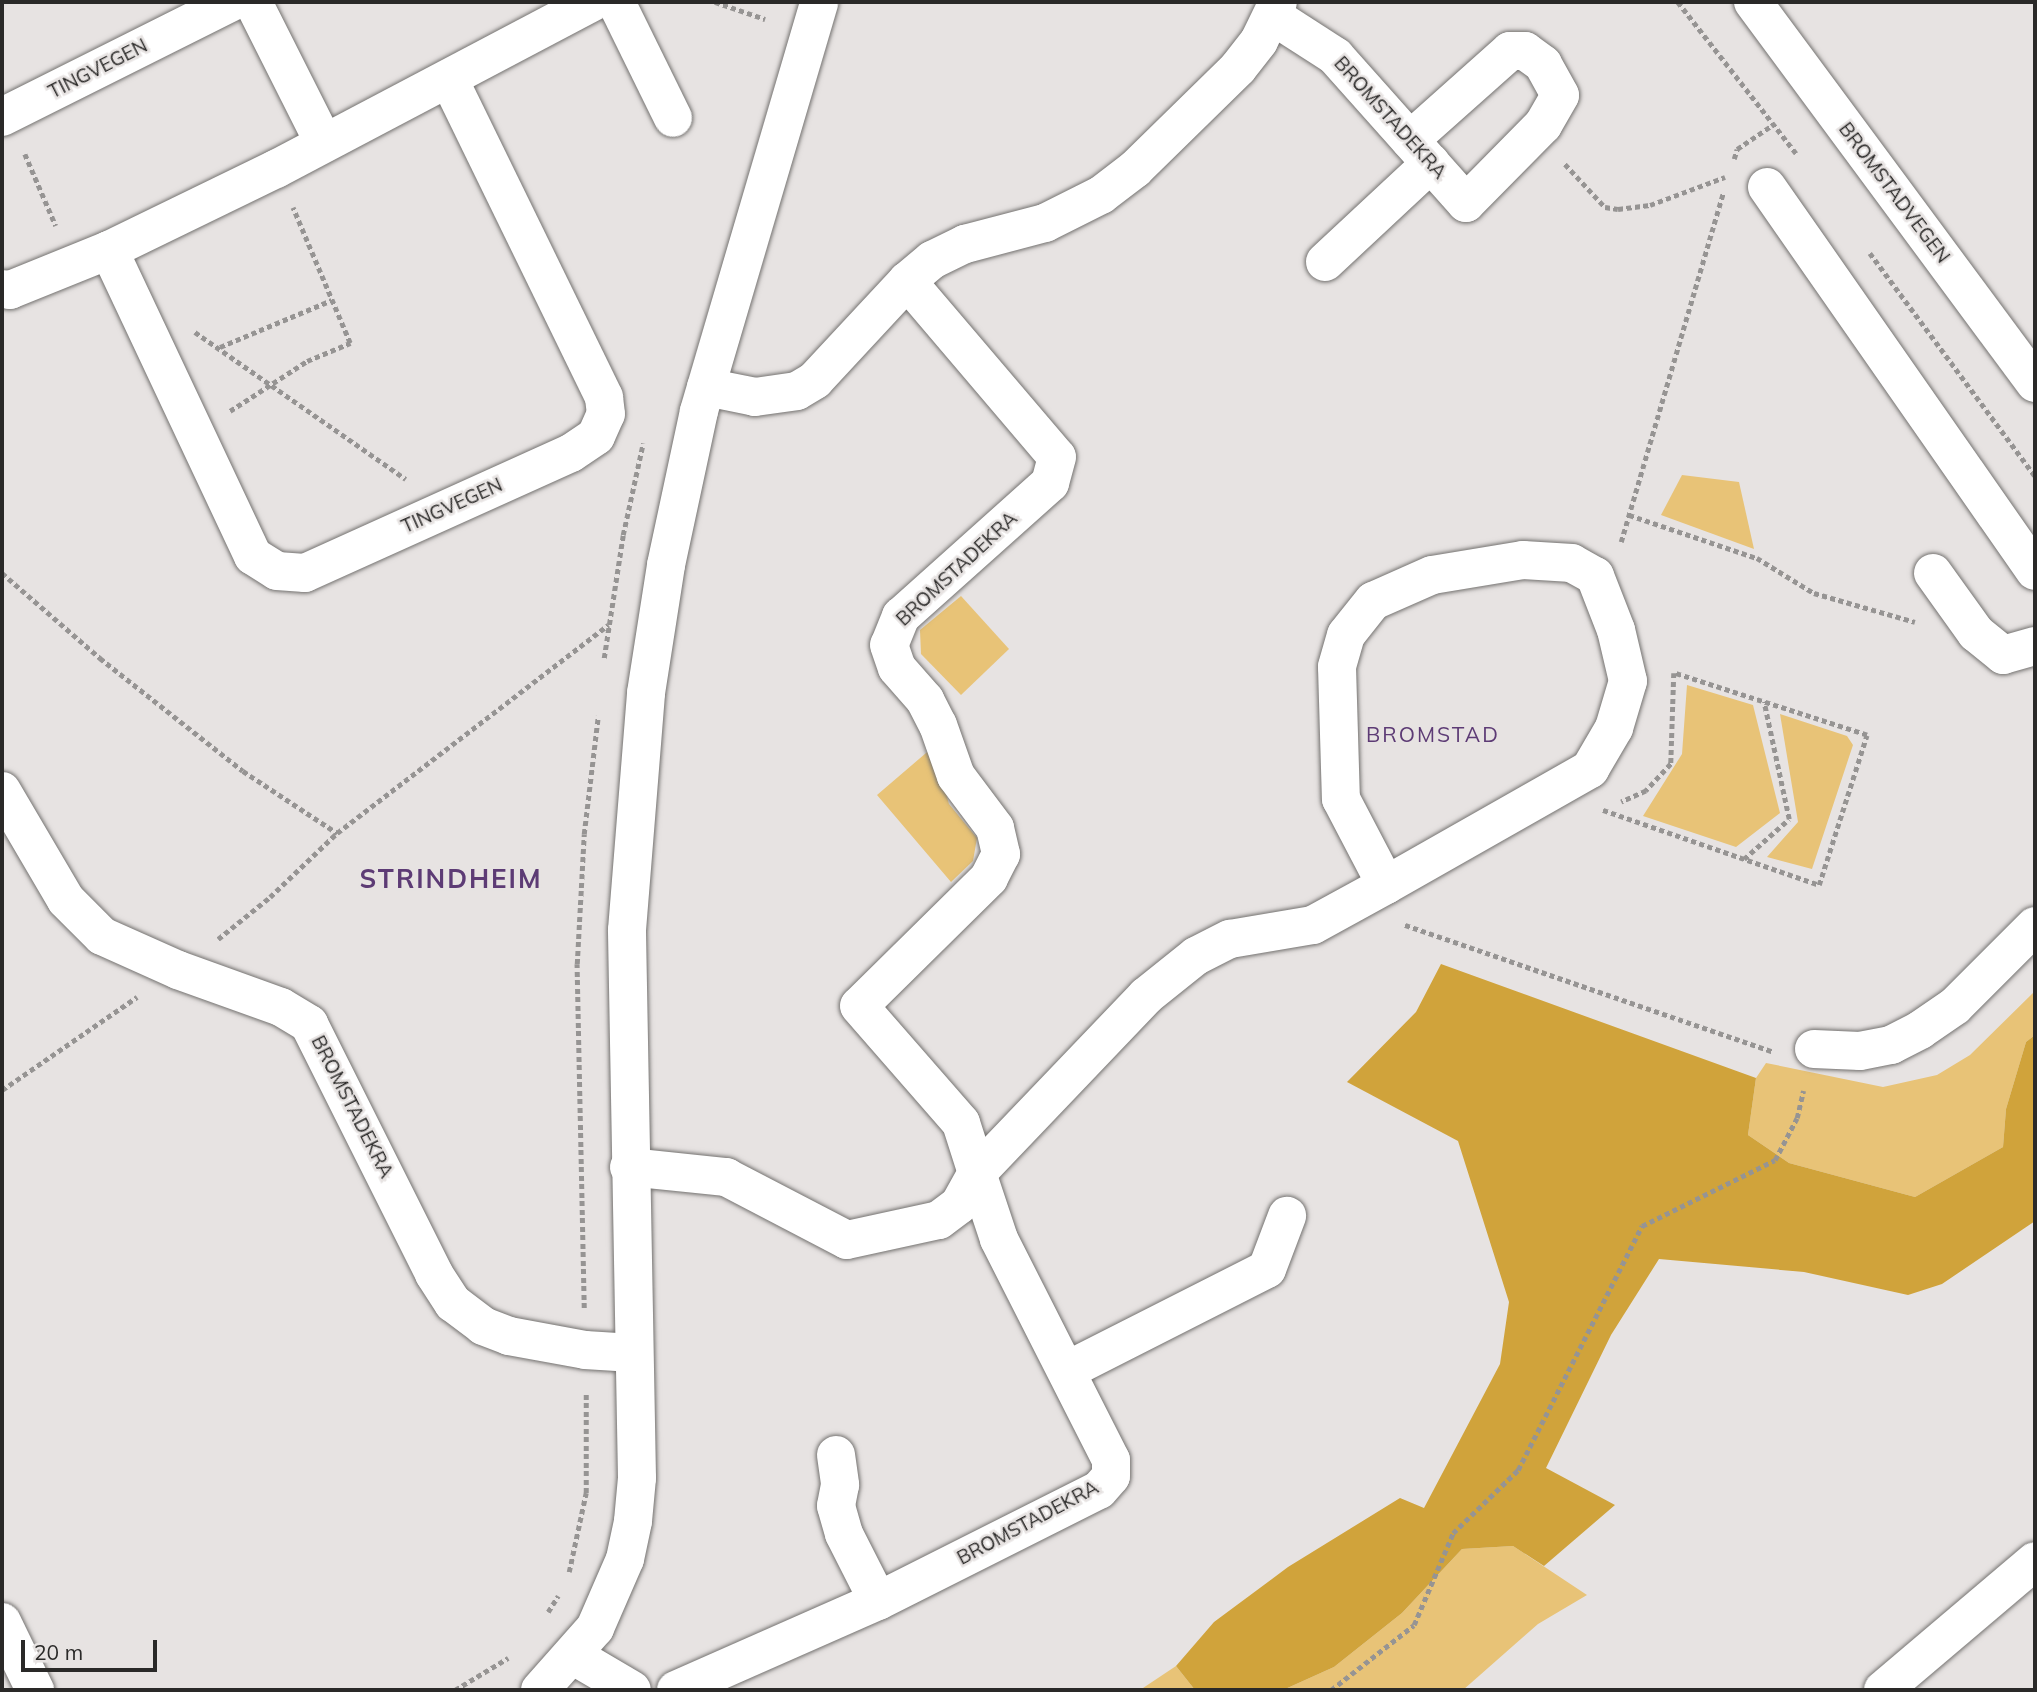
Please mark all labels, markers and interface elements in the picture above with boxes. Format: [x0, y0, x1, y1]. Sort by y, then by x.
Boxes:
street label: TINGVEGEN [45, 34, 151, 104]
street label: BROMSTADEKRA [1329, 52, 1451, 184]
street label: BROMSTADVEGEN [1834, 118, 1954, 268]
street label: TINGVEGEN [398, 474, 506, 538]
street label: BROMSTADEKRA [892, 507, 1022, 631]
district label: BROMSTAD [1367, 721, 1499, 747]
district label: STRINDHEIM [361, 863, 541, 895]
street label: BROMSTADEKRA [306, 1032, 398, 1182]
street label: BROMSTADEKRA [953, 1476, 1103, 1570]
scale bar [24, 1626, 161, 1670]
text: 20 m [34, 1639, 83, 1665]

